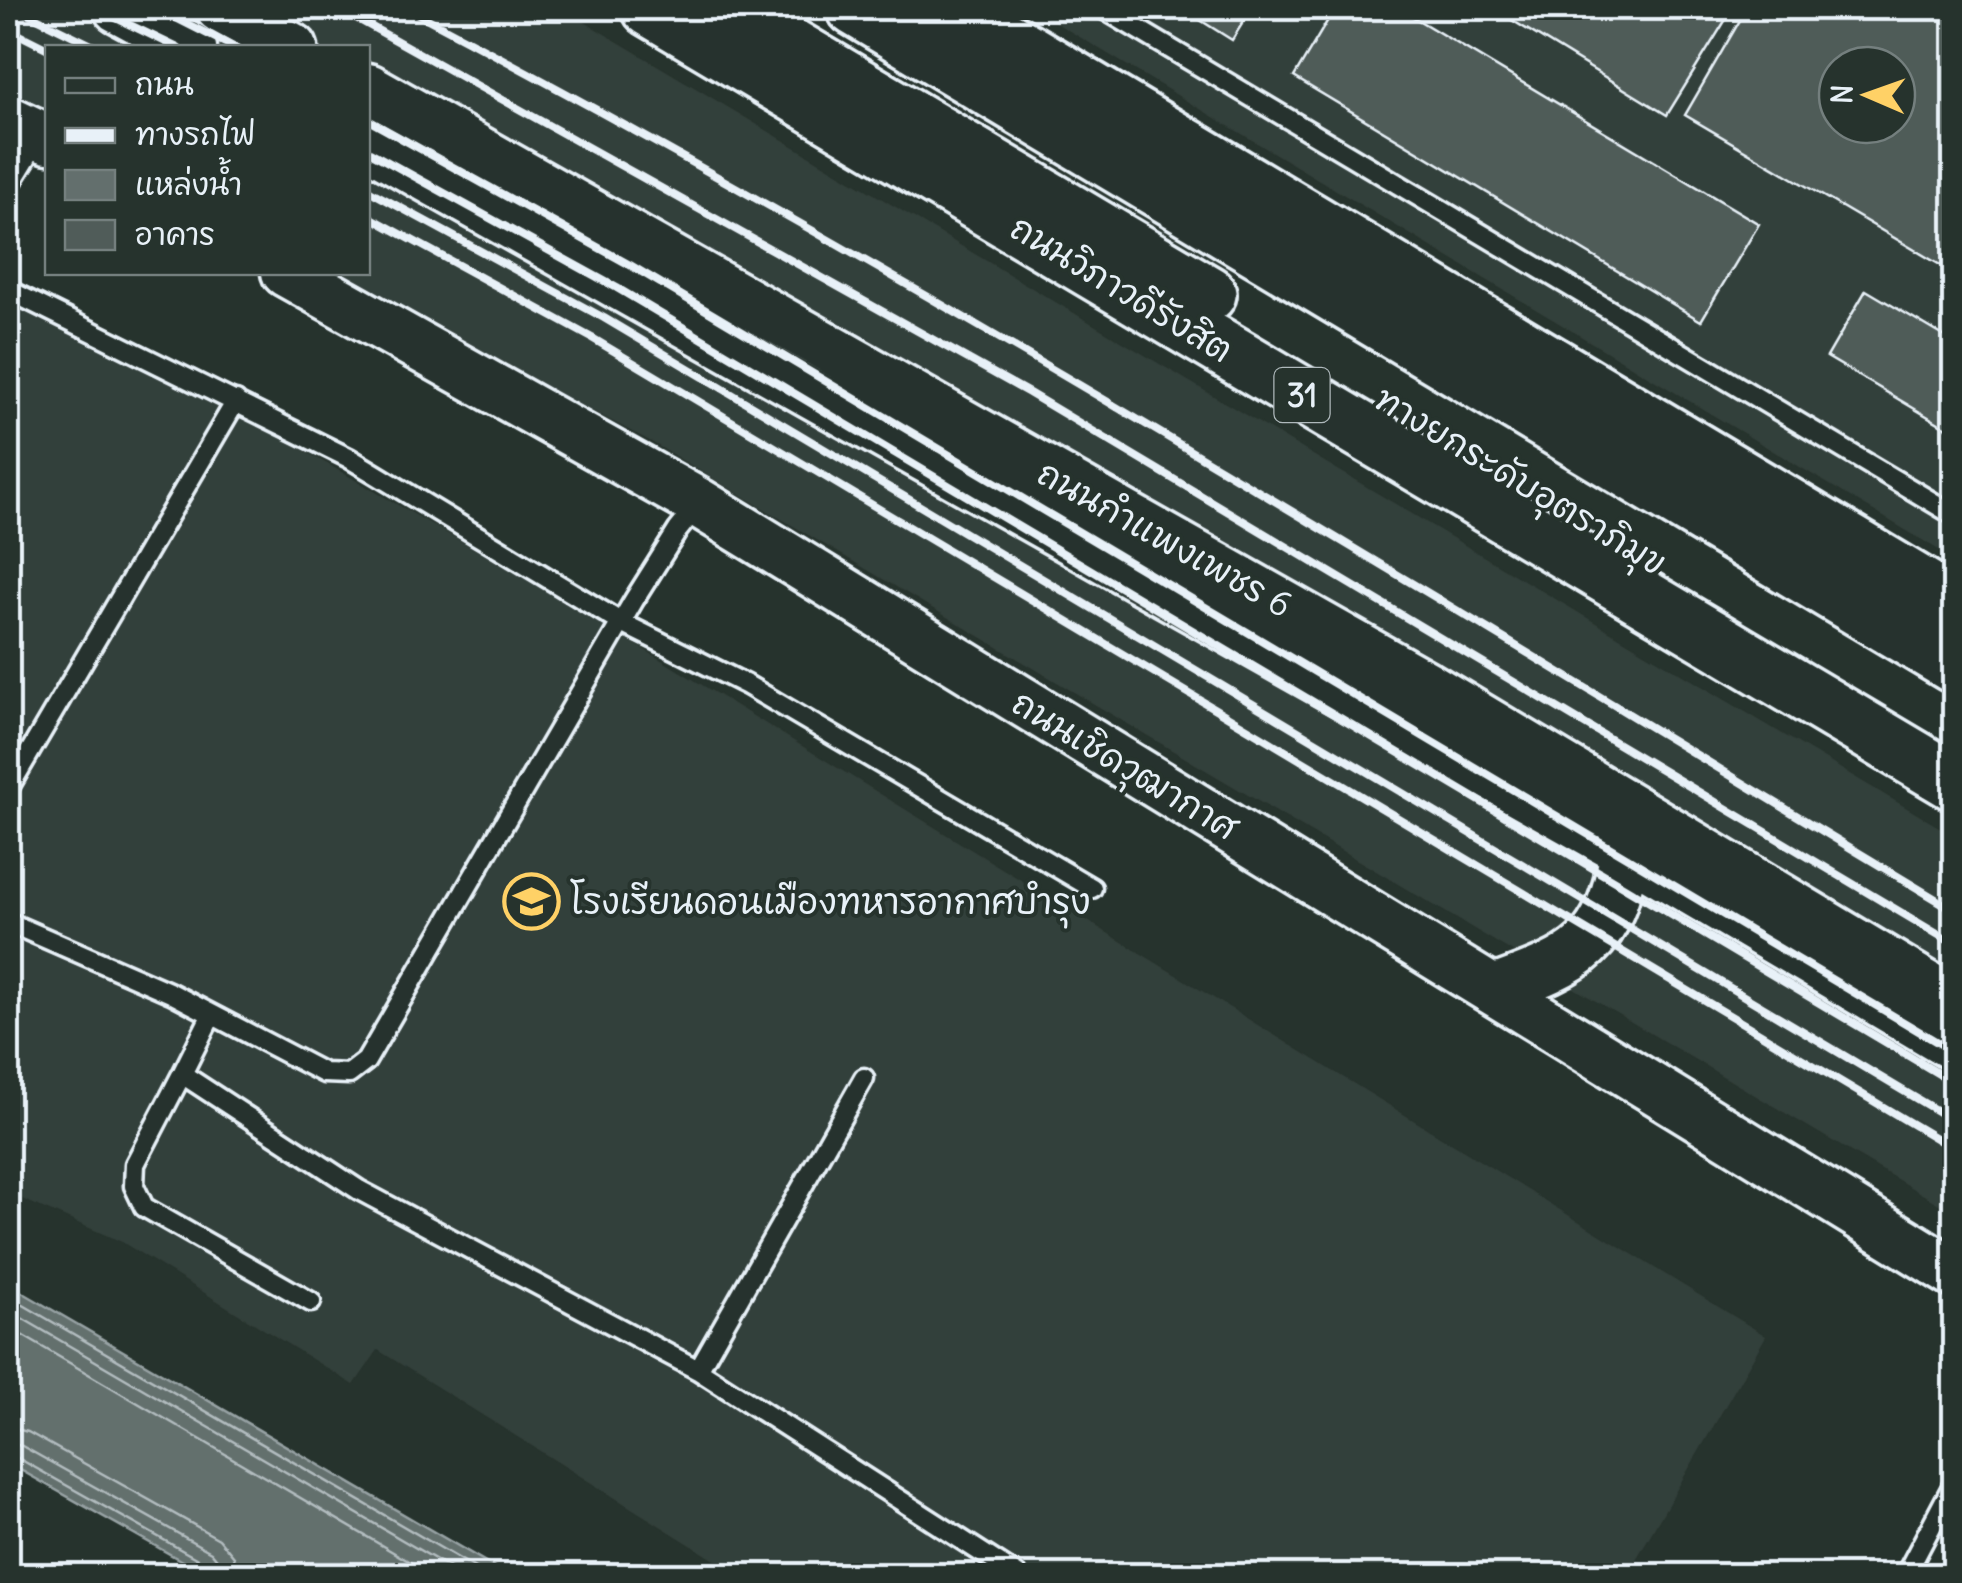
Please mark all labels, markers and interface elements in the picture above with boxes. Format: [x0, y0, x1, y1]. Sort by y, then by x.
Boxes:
legend [45, 45, 370, 275]
north arrow [1817, 45, 1917, 145]
text: ถนน [135, 65, 194, 103]
text: N [1824, 84, 1860, 104]
text: ทางรถไฟ [135, 115, 256, 153]
text: แหล่งน้ำ [135, 157, 242, 203]
street label: ถนนวิภาวดีรังสิต [1003, 204, 1241, 372]
text: อาคาร [135, 215, 215, 253]
road number: 31 [1274, 368, 1330, 422]
street label: ทางยกระดับอุตราภิมุข [1364, 376, 1675, 590]
street label: ถนนกำแพงเพชร 6 [1030, 450, 1300, 626]
street label: ถนนเชิดวุฒากาศ [1001, 680, 1248, 855]
school or university icon: โรงเรียนดอนเมืองทหารอากาศบำรุง [501, 871, 561, 931]
place label: โรงเรียนดอนเมืองทหารอากาศบำรุง [570, 878, 1091, 929]

